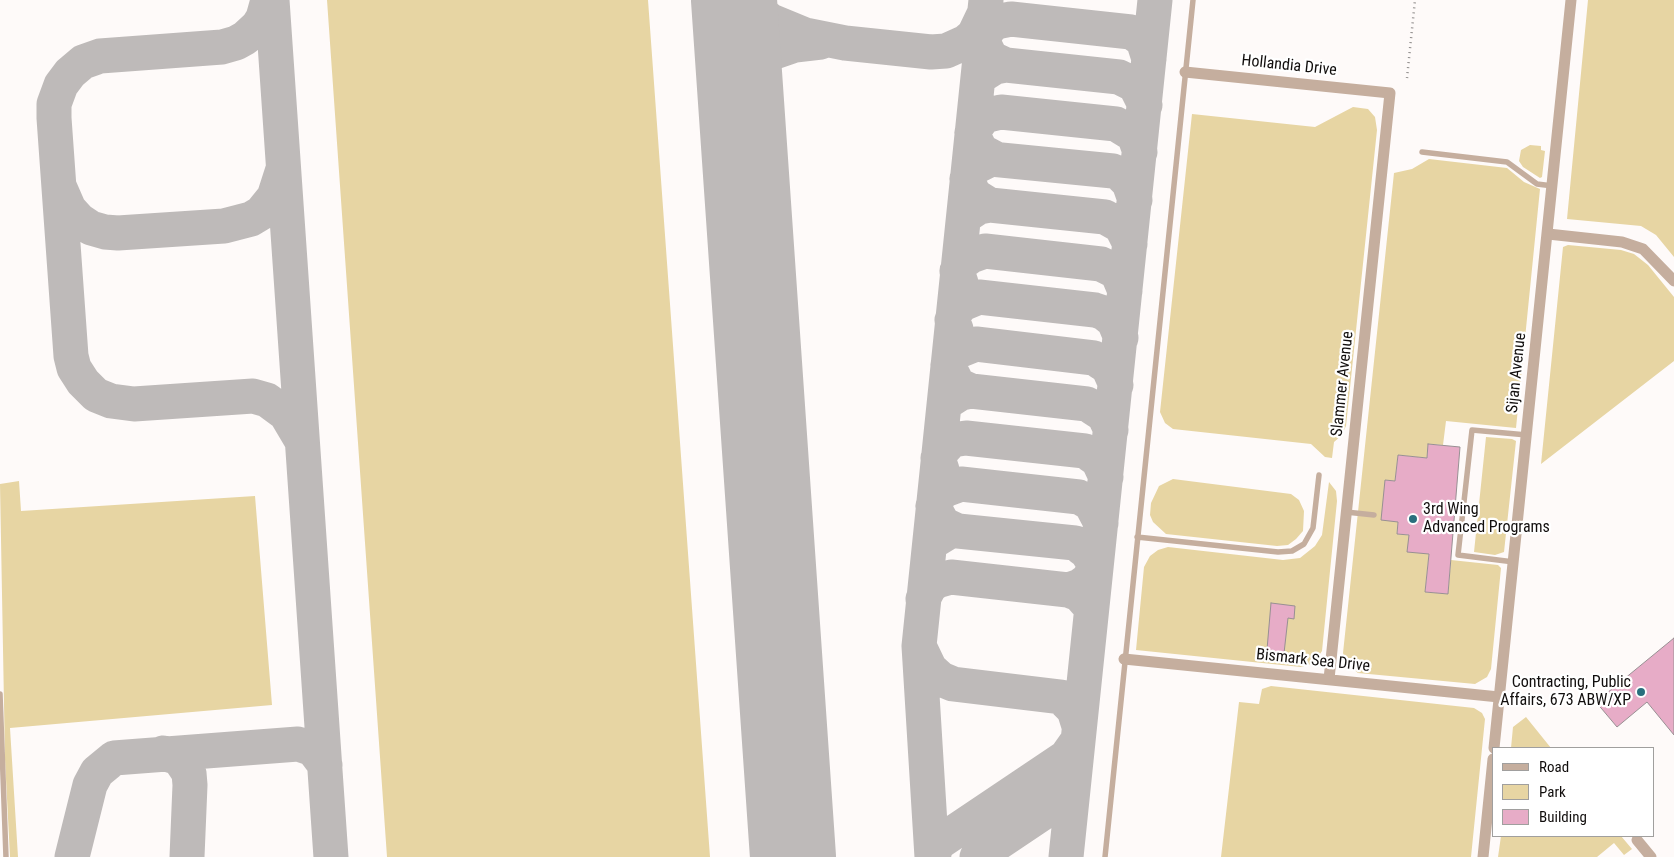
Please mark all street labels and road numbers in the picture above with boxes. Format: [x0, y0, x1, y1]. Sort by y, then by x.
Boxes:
street label: Hollandia Drive [1240, 51, 1338, 81]
street label: Slammer Avenue [1328, 330, 1358, 438]
street label: Sijan Avenue [1503, 332, 1531, 414]
street label: Bismark Sea Drive [1255, 645, 1371, 677]

